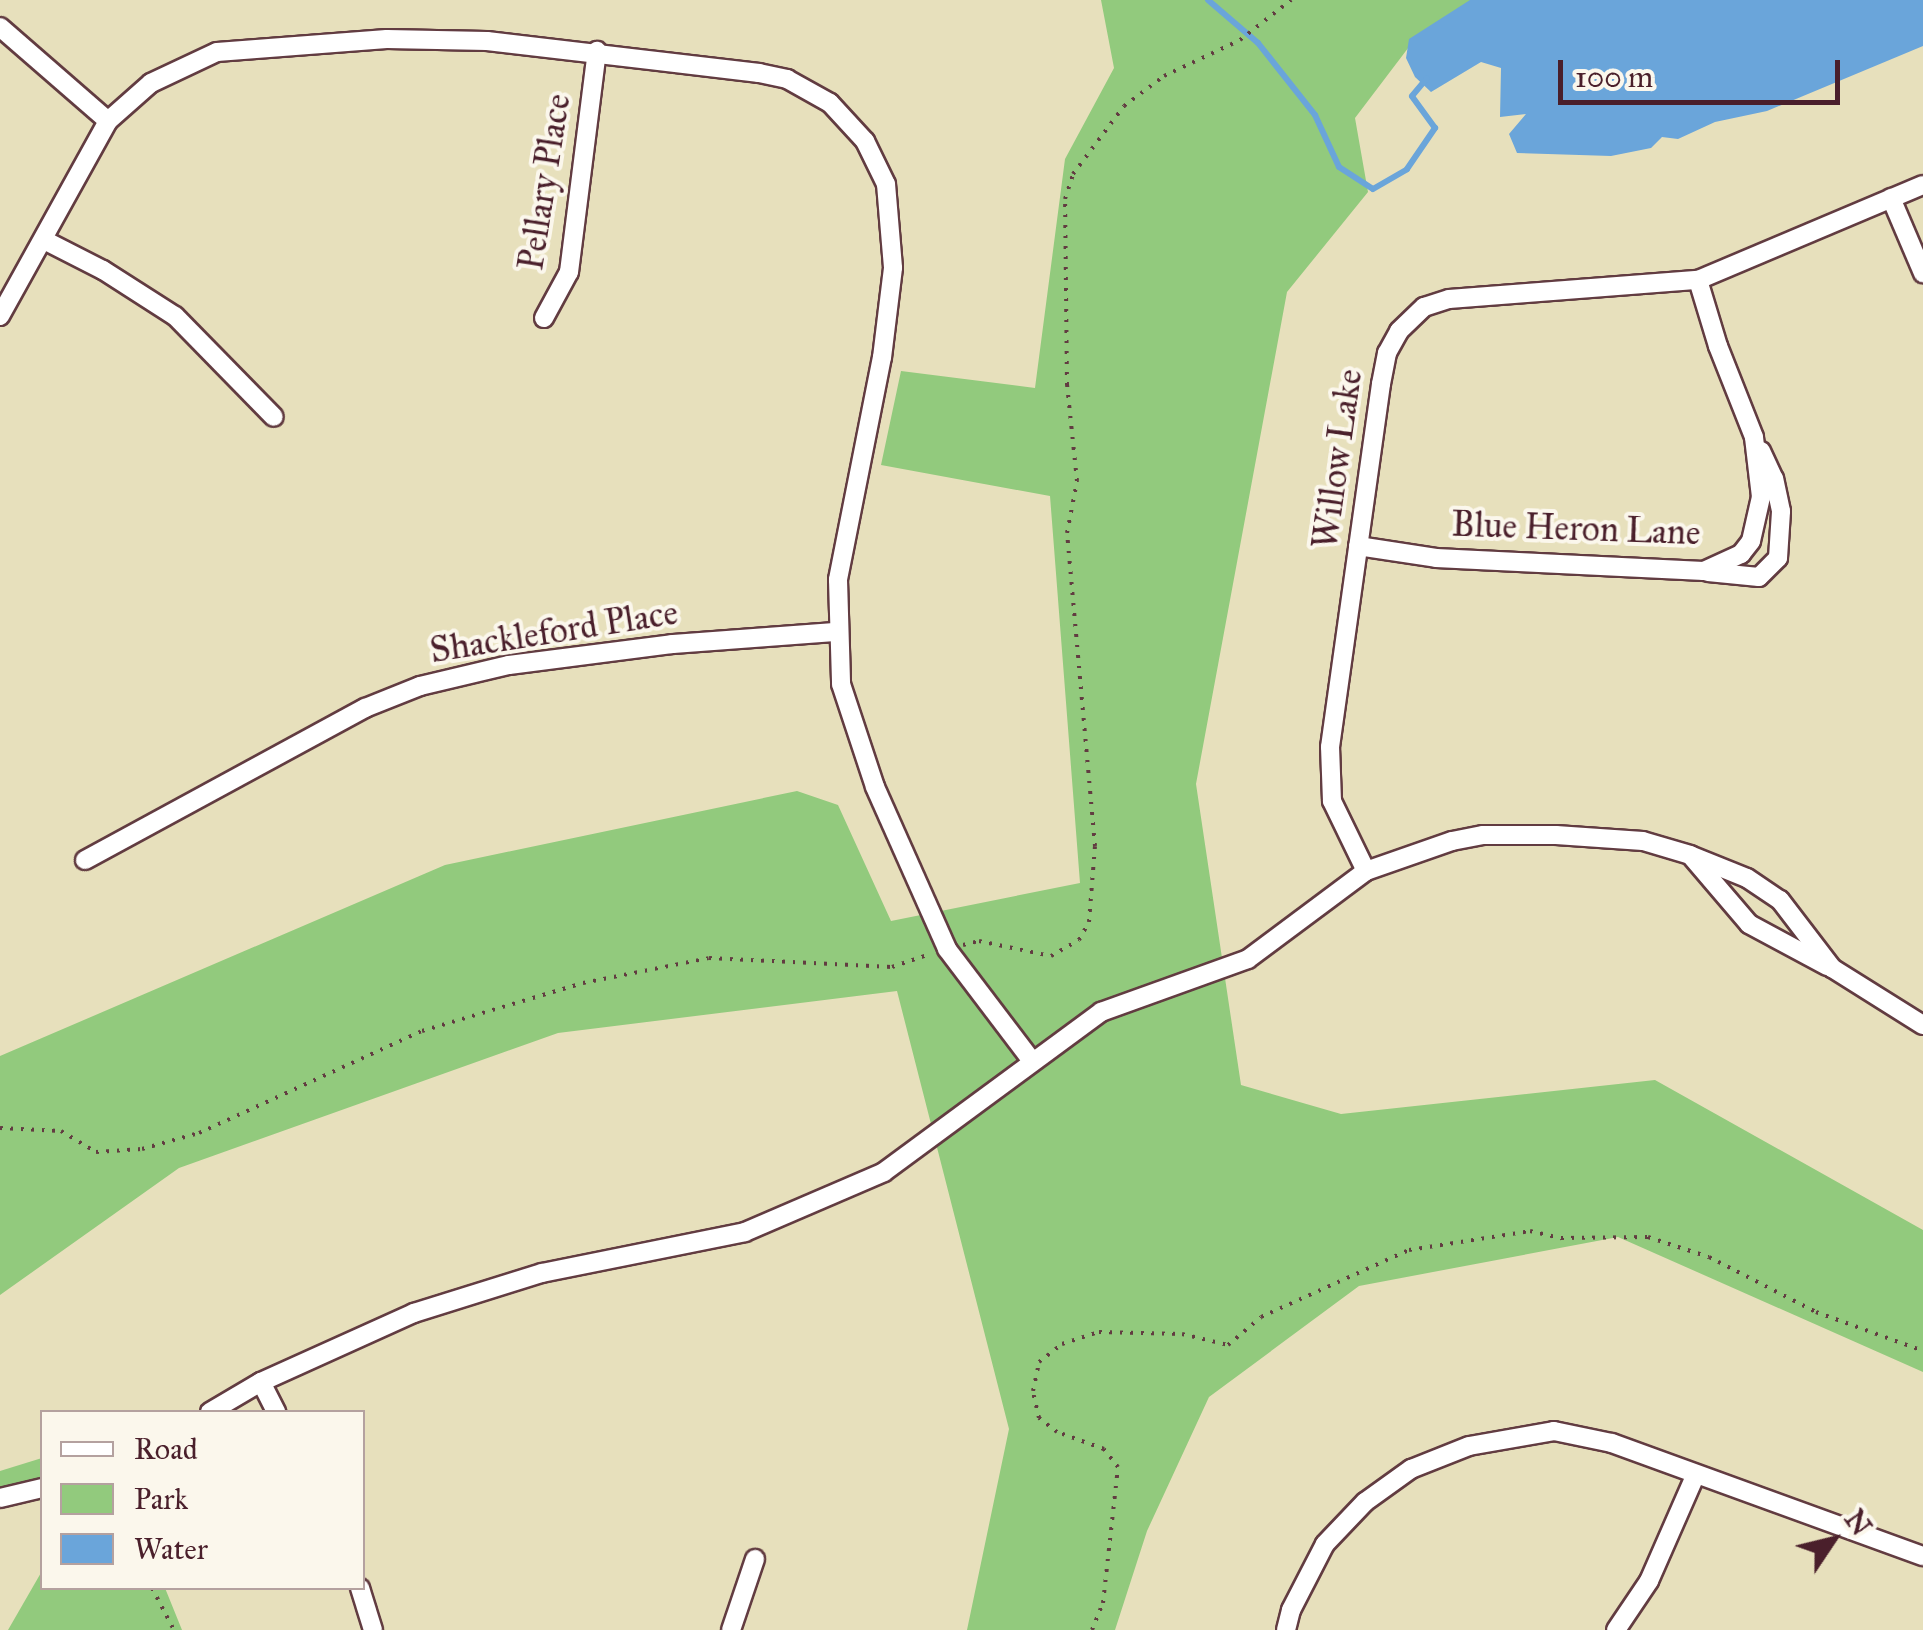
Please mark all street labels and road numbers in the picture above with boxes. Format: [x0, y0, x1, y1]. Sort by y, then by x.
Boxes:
street label: Pellary Place [510, 91, 580, 273]
street label: Willow Lake [1305, 366, 1371, 552]
street label: Blue Heron Lane [1451, 504, 1701, 554]
street label: Shackleford Place [427, 592, 681, 672]

